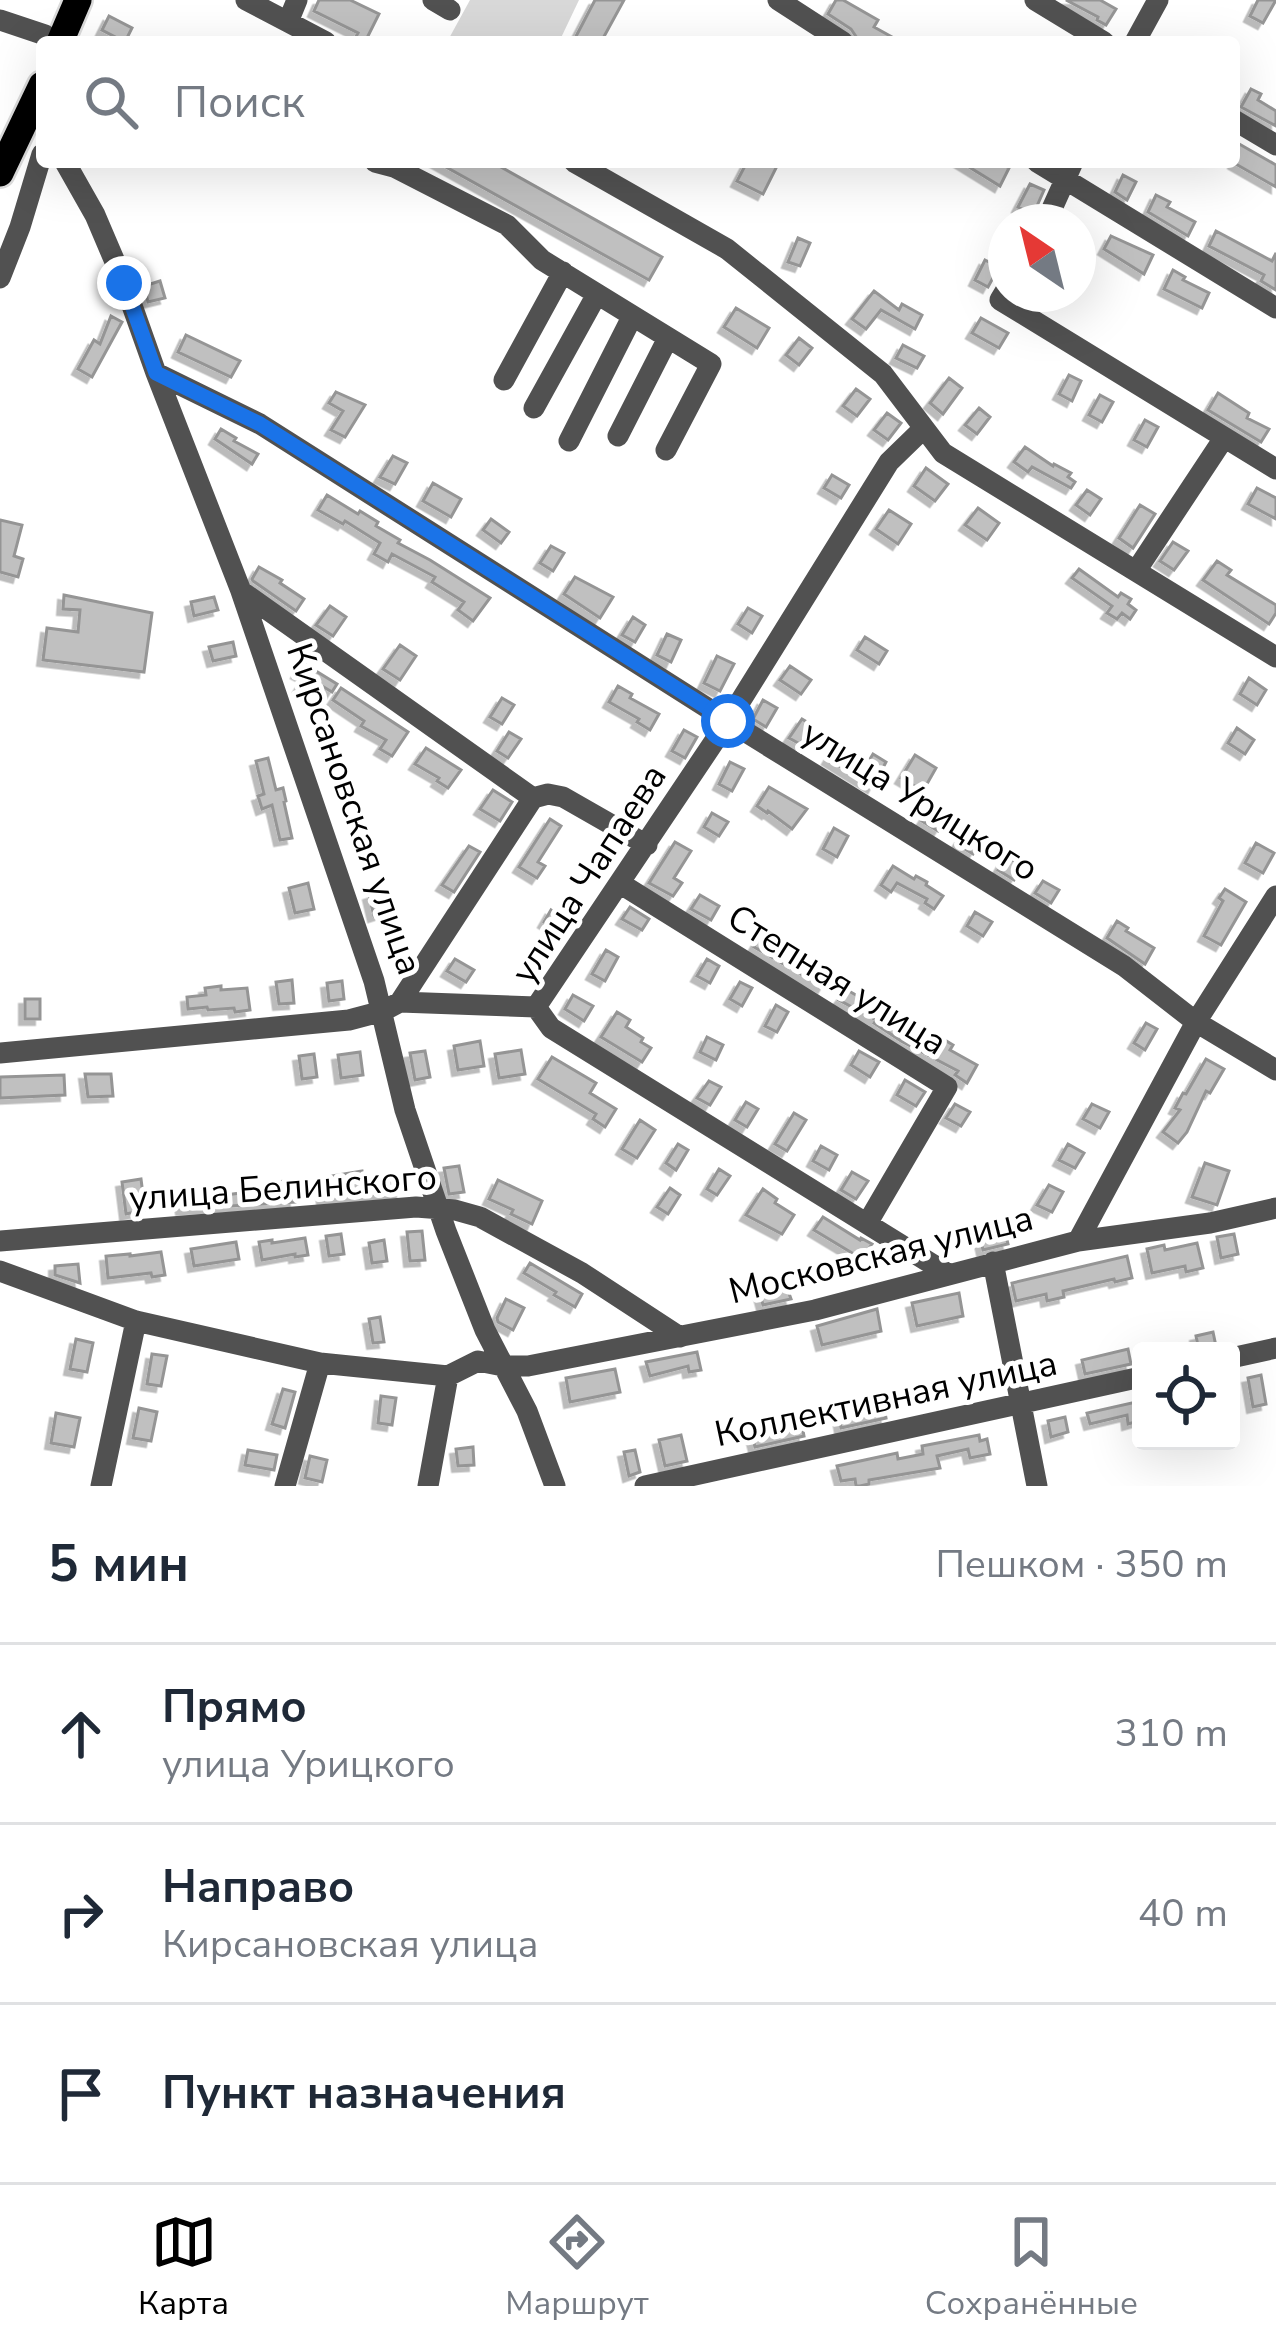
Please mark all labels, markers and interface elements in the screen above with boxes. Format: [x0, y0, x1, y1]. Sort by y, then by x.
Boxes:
search box [36, 36, 1240, 168]
icon: search [78, 69, 144, 135]
text: Поиск [174, 72, 305, 133]
north arrow [988, 204, 1096, 312]
route end [97, 256, 151, 310]
street label: Кирсановская улица [274, 637, 434, 981]
route start [701, 694, 755, 748]
street label: улица Урицкого [792, 709, 1048, 893]
street label: улица Чапаева [500, 755, 678, 993]
street label: Степная улица [718, 893, 956, 1067]
street label: улица Белинского [128, 1153, 438, 1223]
street label: Московская улица [724, 1194, 1038, 1316]
street label: Коллективная улица [710, 1339, 1062, 1459]
map controls [1132, 1342, 1240, 1450]
button: locate [1132, 1342, 1240, 1450]
text: 5 мин [48, 1529, 189, 1599]
text: Пешком · 350 m [935, 1538, 1228, 1591]
text: Прямо [162, 1677, 307, 1738]
icon: ahead [48, 1701, 114, 1767]
text: 310 m [1114, 1707, 1228, 1760]
text: улица Урицкого [162, 1738, 455, 1791]
text: Направо [162, 1857, 354, 1918]
icon: right [48, 1881, 114, 1947]
text: 40 m [1138, 1887, 1228, 1940]
text: Кирсановская улица [162, 1918, 538, 1971]
icon: arrive [48, 2061, 114, 2127]
text: Пункт назначения [162, 2063, 566, 2124]
tab: Карта [138, 2209, 229, 2326]
tab: Маршрут [505, 2209, 649, 2326]
tab: Сохранённые [925, 2209, 1138, 2326]

